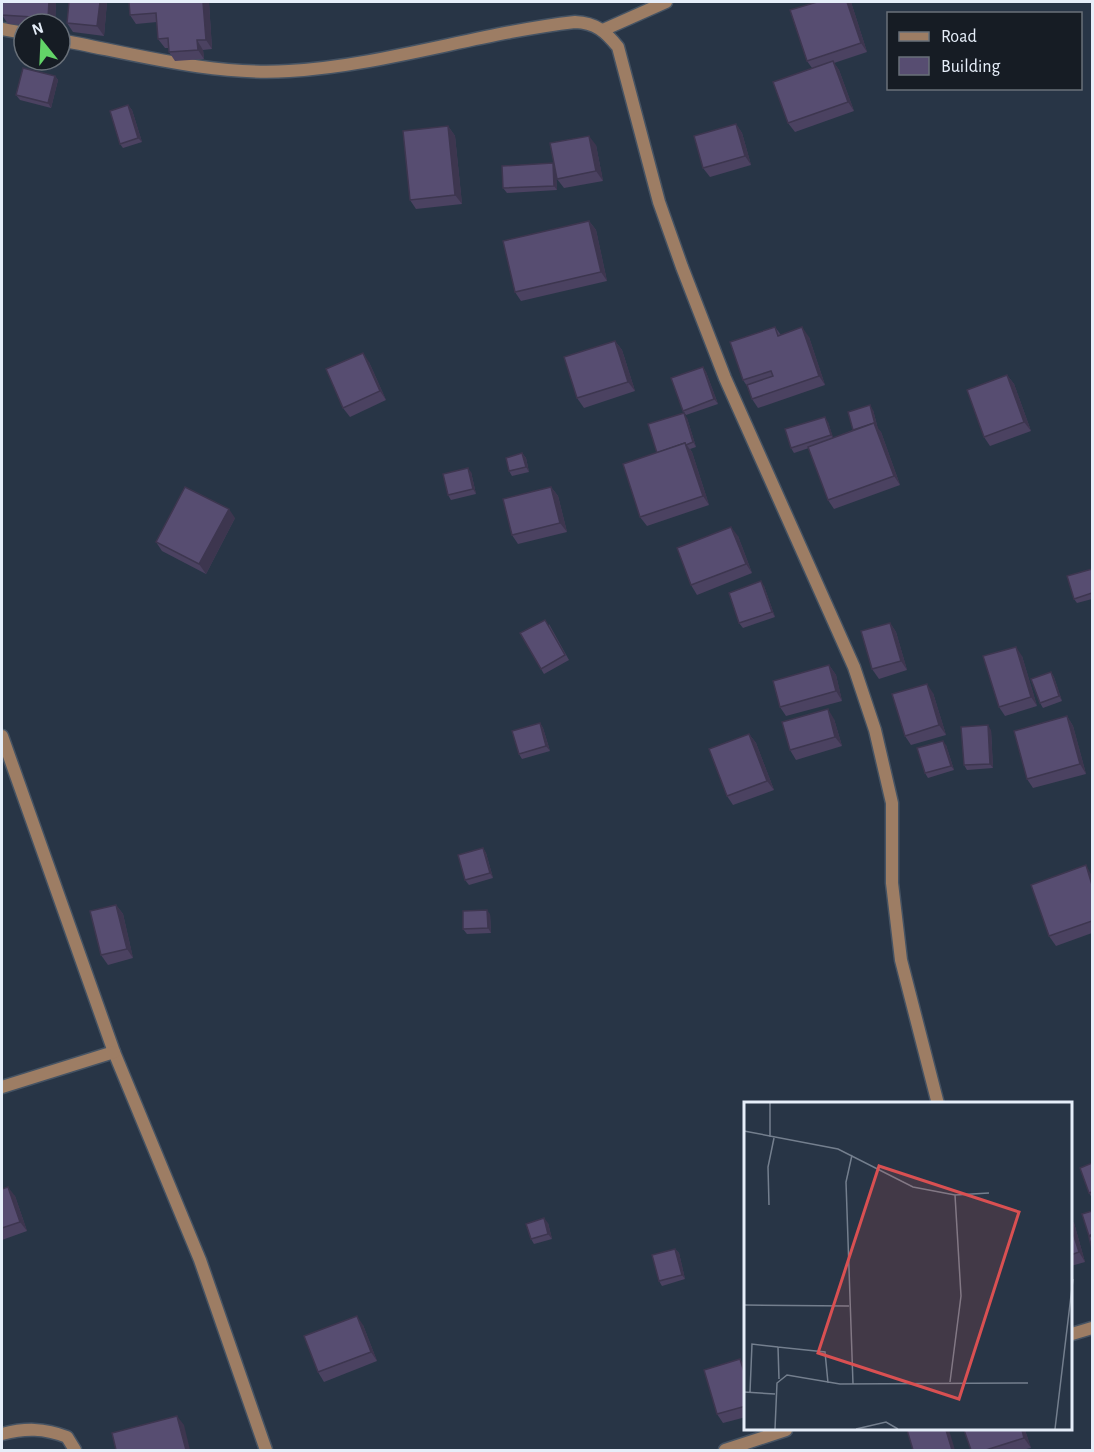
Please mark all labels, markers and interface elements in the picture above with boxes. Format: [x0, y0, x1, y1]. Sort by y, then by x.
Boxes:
north arrow [12, 12, 72, 72]
legend [887, 12, 1082, 90]
text: N [30, 19, 45, 38]
text: Road [941, 28, 977, 46]
text: Building [941, 58, 1001, 76]
inset map [744, 1102, 1073, 1431]

